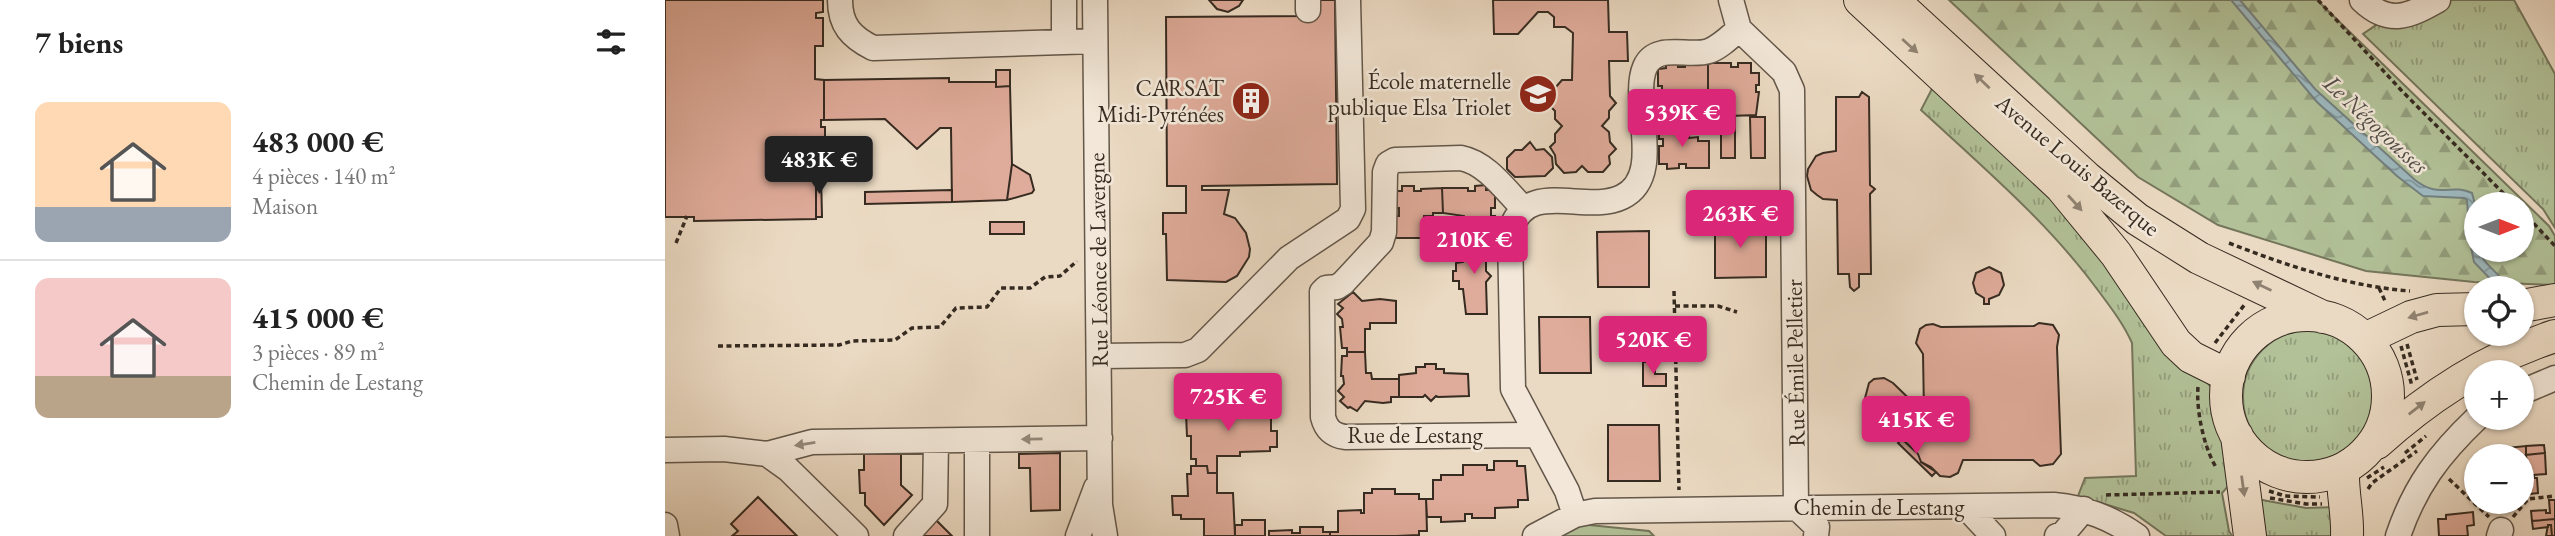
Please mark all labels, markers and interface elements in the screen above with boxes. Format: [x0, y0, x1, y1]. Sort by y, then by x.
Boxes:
text: 7 biens [35, 23, 123, 62]
icon: filters [592, 23, 630, 61]
one-way arrow [1901, 38, 1919, 54]
place label: École maternelle publique Elsa Triolet [1328, 66, 1512, 122]
water label: Le Négogousses [2316, 67, 2435, 181]
place label: CARSAT Midi-Pyrénées [1097, 73, 1225, 129]
school or university icon: École maternelle publique Elsa Triolet [1517, 73, 1559, 115]
one-way arrow [1974, 74, 1991, 90]
building icon: CARSAT Midi-Pyrénées [1230, 80, 1272, 122]
street label: Avenue Louis Bazerque [1989, 87, 2167, 243]
pin: 539K € [1625, 90, 1739, 149]
text: 539K € [1644, 97, 1720, 127]
text: 483 000 € [252, 122, 384, 161]
icon: home [91, 130, 175, 214]
pin: 483K € [762, 136, 876, 196]
text: 483K € [781, 144, 857, 174]
street label: Rue Léonce de Lavergne [1081, 152, 1115, 368]
text: 4 pièces · 140 m² [252, 161, 396, 191]
pin: 263K € [1683, 190, 1797, 250]
text: Maison [252, 191, 318, 221]
north arrow [2464, 192, 2534, 262]
map controls [2464, 192, 2534, 514]
one-way arrow [2067, 194, 2083, 212]
text: 263K € [1702, 198, 1778, 228]
pin: 210K € [1417, 216, 1531, 276]
text: 210K € [1436, 224, 1512, 254]
button: locate [2464, 276, 2534, 346]
street label: Rue Émile Pelletier [1779, 279, 1811, 447]
one-way arrow [2252, 281, 2272, 292]
text: 415 000 € [252, 298, 384, 337]
icon: home [91, 306, 175, 390]
one-way arrow [2407, 311, 2428, 321]
pin: 520K € [1596, 316, 1710, 376]
text: 520K € [1615, 324, 1691, 354]
text: 3 pièces · 89 m² [252, 337, 385, 367]
button: + [2464, 360, 2534, 430]
text: Chemin de Lestang [252, 367, 423, 397]
pin: 725K € [1171, 374, 1285, 433]
text: 725K € [1190, 381, 1266, 411]
pin: 415K € [1859, 396, 1973, 456]
one-way arrow [2407, 401, 2425, 416]
text: 415K € [1878, 404, 1954, 434]
street label: Rue de Lestang [1347, 420, 1484, 450]
one-way arrow [1021, 434, 1043, 445]
one-way arrow [794, 439, 816, 450]
button: − [2464, 444, 2534, 514]
one-way arrow [2237, 475, 2248, 497]
street label: Chemin de Lestang [1793, 492, 1965, 522]

